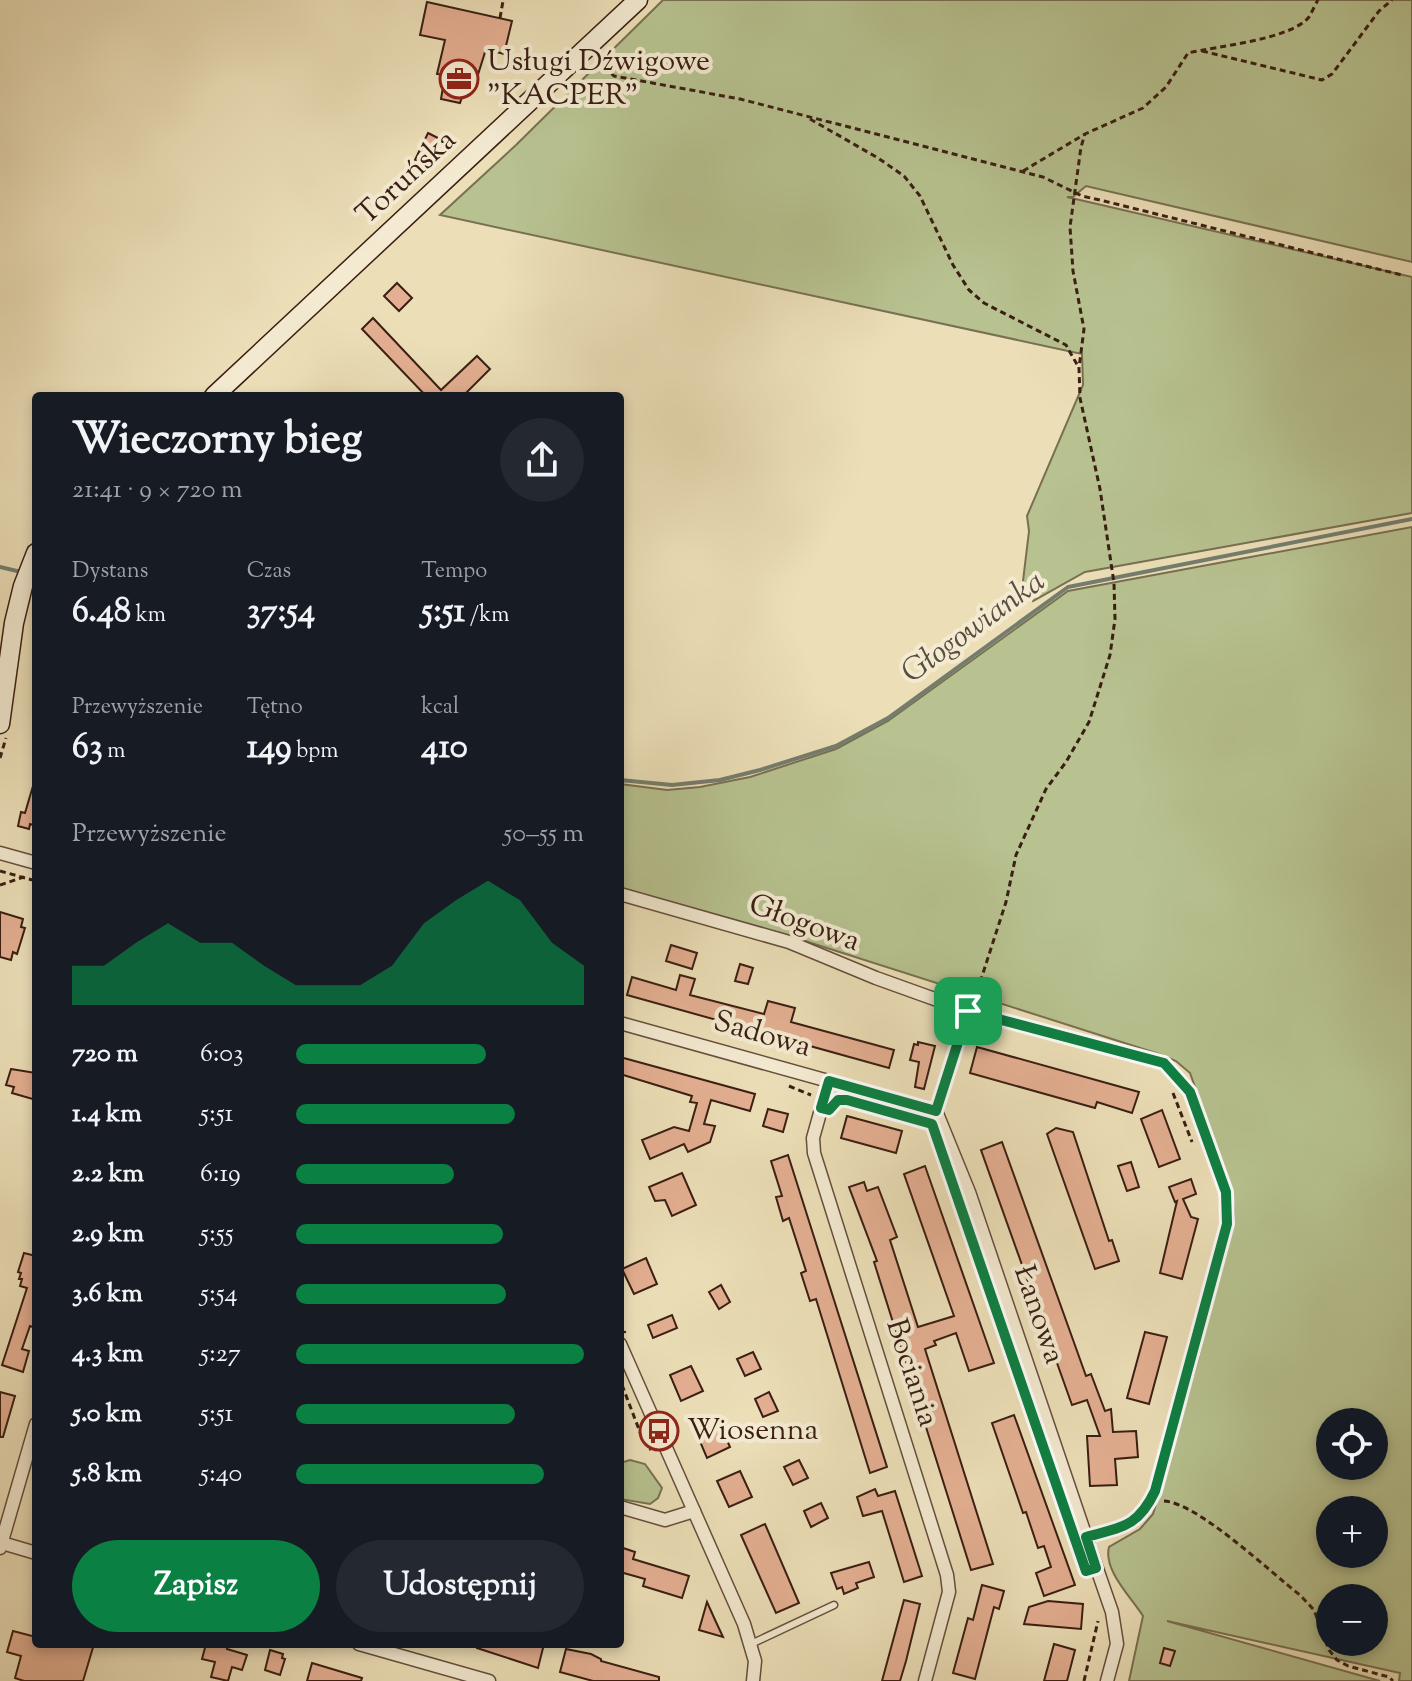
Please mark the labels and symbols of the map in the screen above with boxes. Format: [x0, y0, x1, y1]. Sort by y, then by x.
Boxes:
place label: Usługi Dźwigowe "KACPER" [487, 41, 710, 118]
office icon: Usługi Dźwigowe "KACPER" [438, 58, 480, 100]
street label: Toruńska [347, 120, 467, 236]
water label: Głogowianka [893, 560, 1055, 696]
street label: Głogowa [742, 884, 866, 964]
pin [934, 977, 1002, 1045]
street label: Sadowa [708, 1001, 816, 1069]
street label: Łanowa [1001, 1260, 1075, 1370]
street label: Bociania [873, 1313, 949, 1433]
bus stop icon: Wiosenna [638, 1410, 680, 1452]
place label: Wiosenna [687, 1410, 819, 1453]

